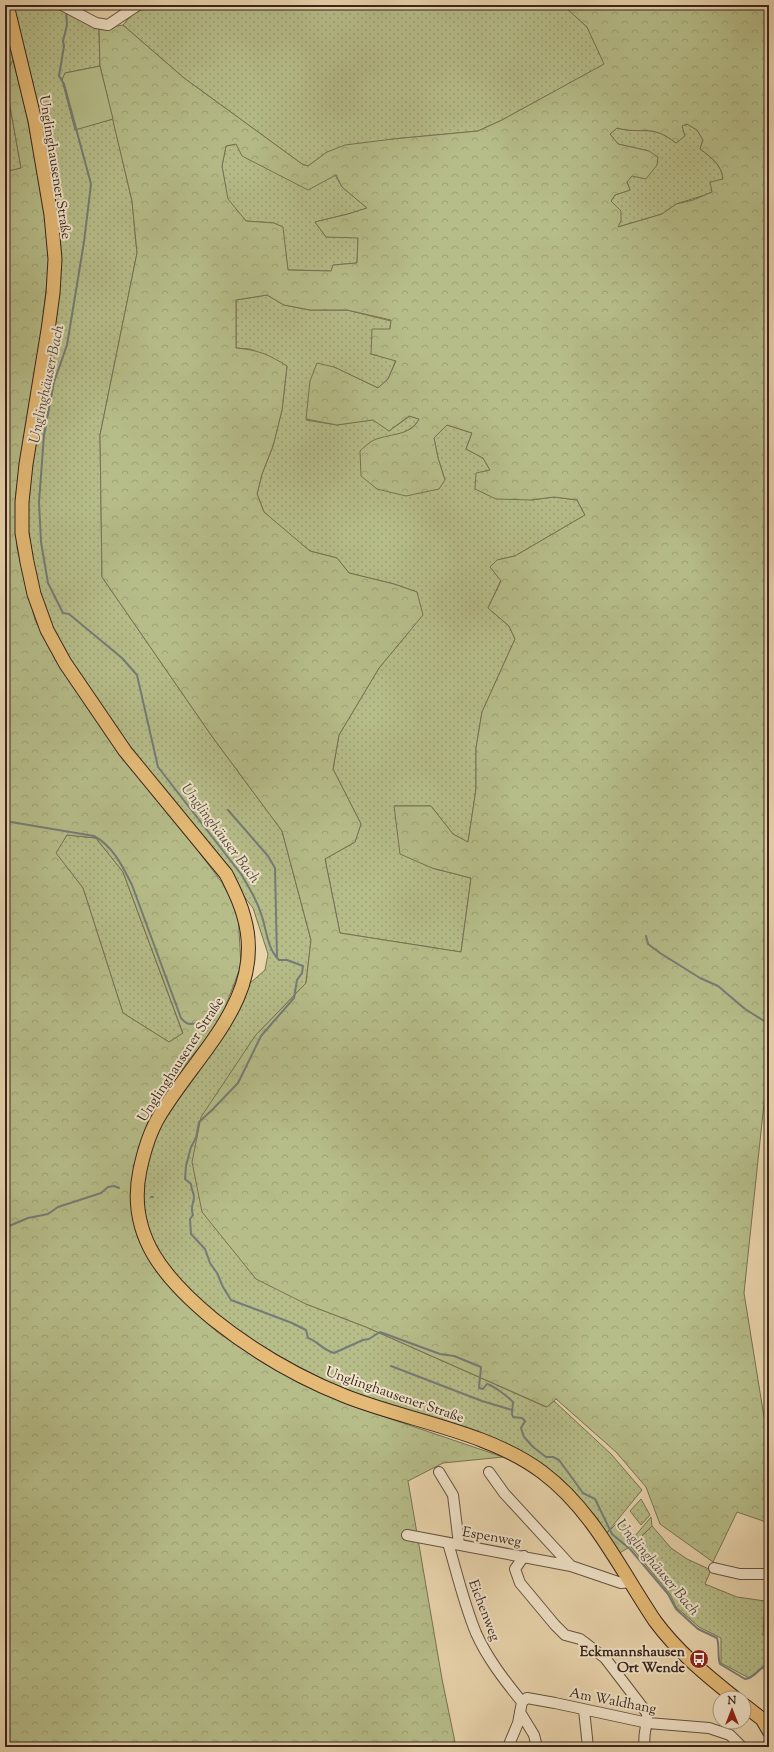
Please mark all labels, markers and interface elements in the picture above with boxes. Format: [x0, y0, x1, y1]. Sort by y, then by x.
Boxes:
street label: Unglinghausener Straße [33, 94, 75, 241]
water label: Unglinghäuser Bach [25, 323, 70, 445]
water label: Unglinghäuser Bach [175, 780, 265, 889]
street label: Unglinghausener Straße [134, 994, 230, 1127]
street label: Unglinghausener Straße [322, 1363, 466, 1429]
water label: Unglinghäuser Bach [610, 1515, 704, 1621]
street label: Espenweg [461, 1523, 523, 1553]
street label: Eichenweg [462, 1577, 504, 1645]
place label: Eckmannshausen Ort Wende [580, 1643, 686, 1679]
bus stop icon: Eckmannshausen Ort Wende [688, 1648, 710, 1670]
street label: Am Waldhang [567, 1684, 658, 1720]
north arrow [712, 1690, 752, 1730]
text: N [727, 1693, 737, 1709]

